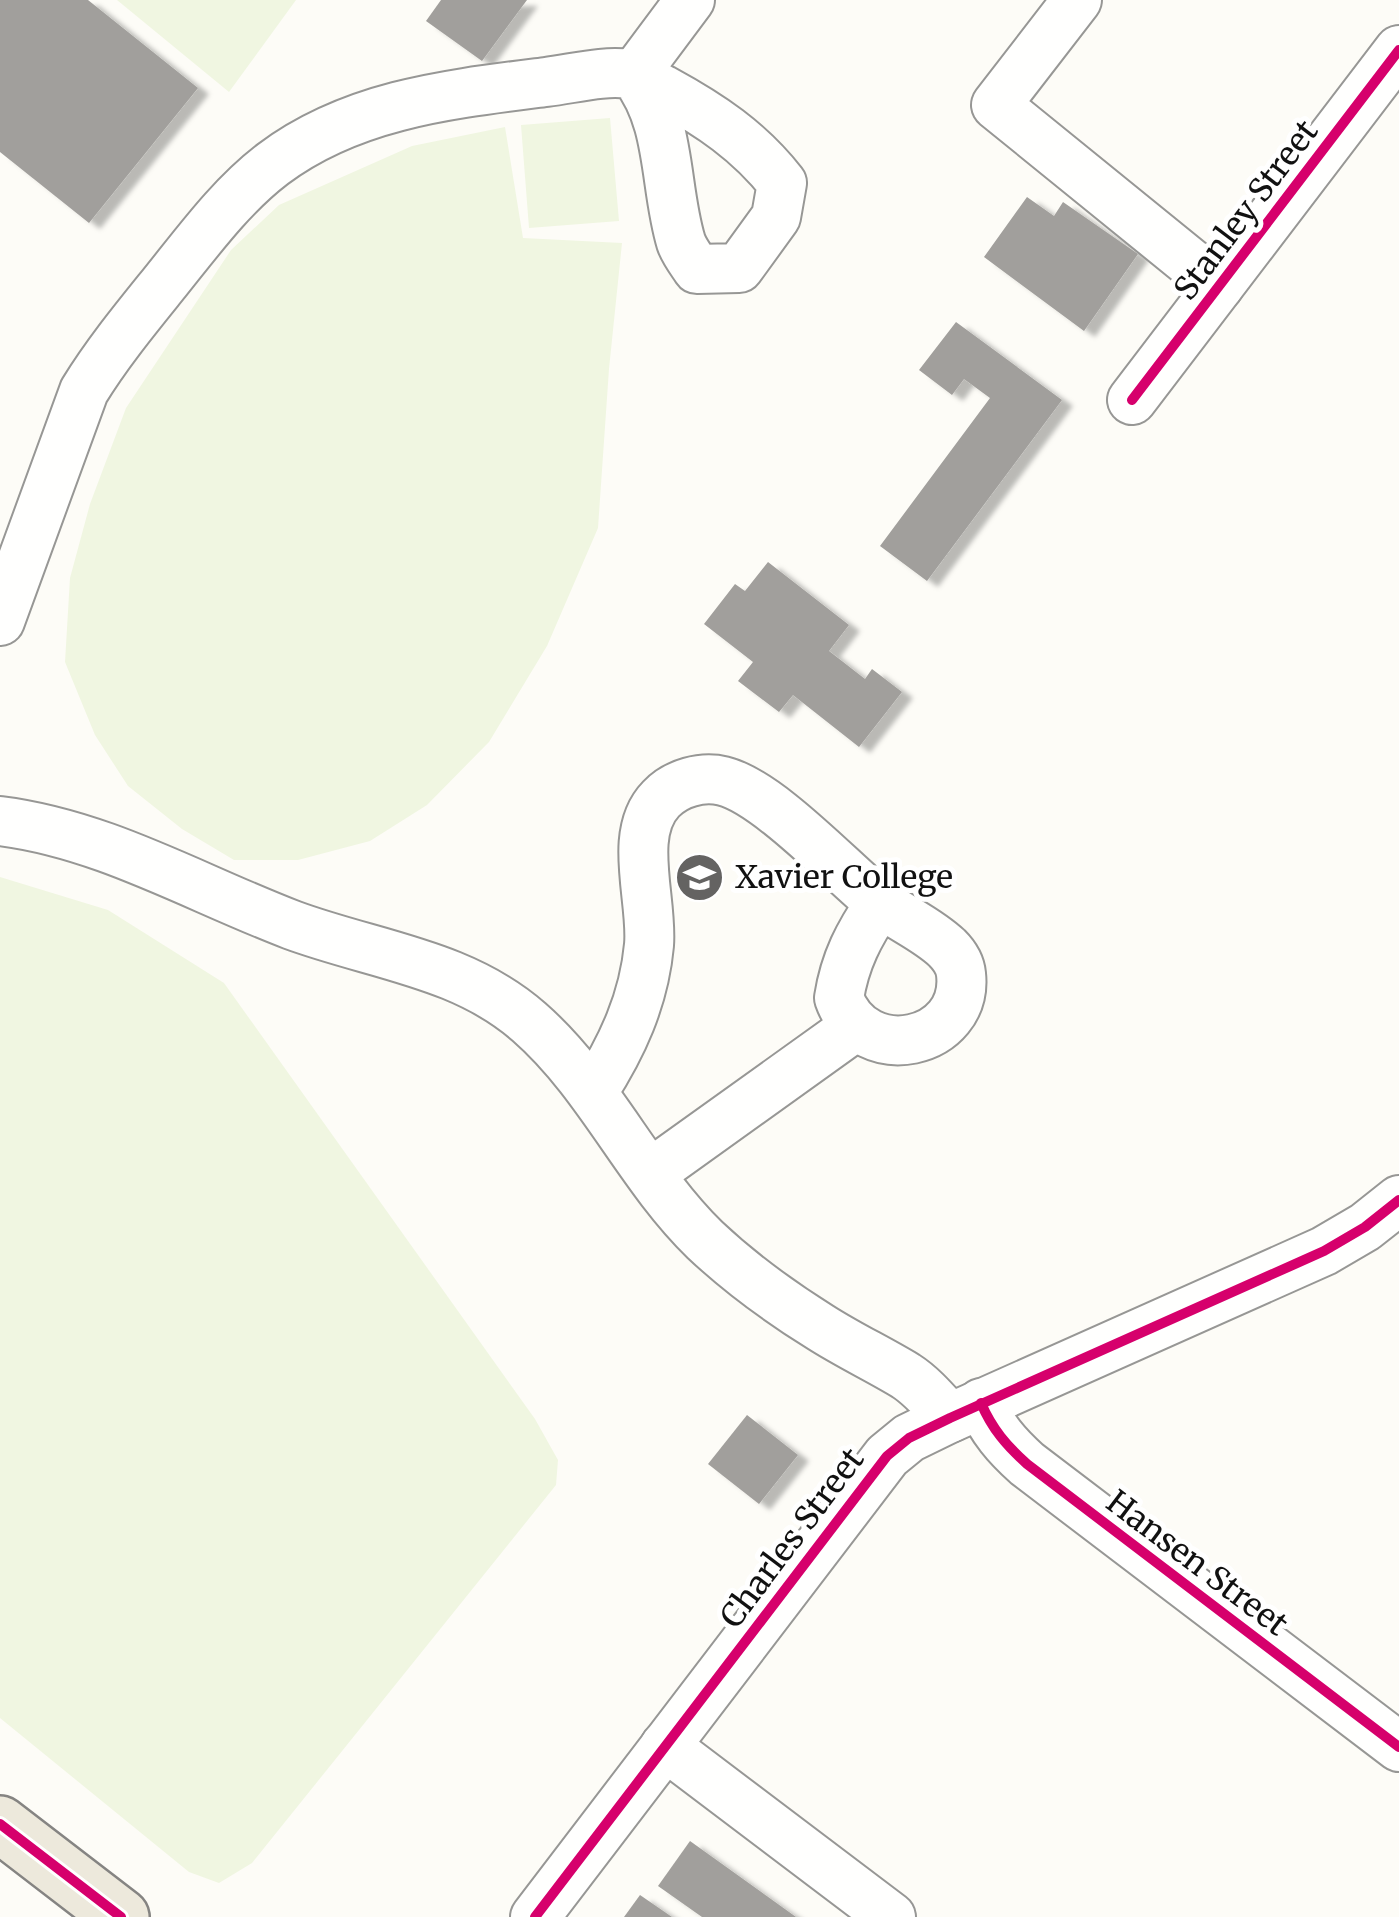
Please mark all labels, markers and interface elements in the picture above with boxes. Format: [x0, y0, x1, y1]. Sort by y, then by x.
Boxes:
street label: Stanley Street [1166, 112, 1327, 308]
school or university icon: Xavier College [674, 851, 726, 903]
place label: Xavier College [735, 857, 953, 897]
street label: Charles Street [712, 1440, 873, 1636]
street label: Hansen Street [1098, 1482, 1296, 1644]

